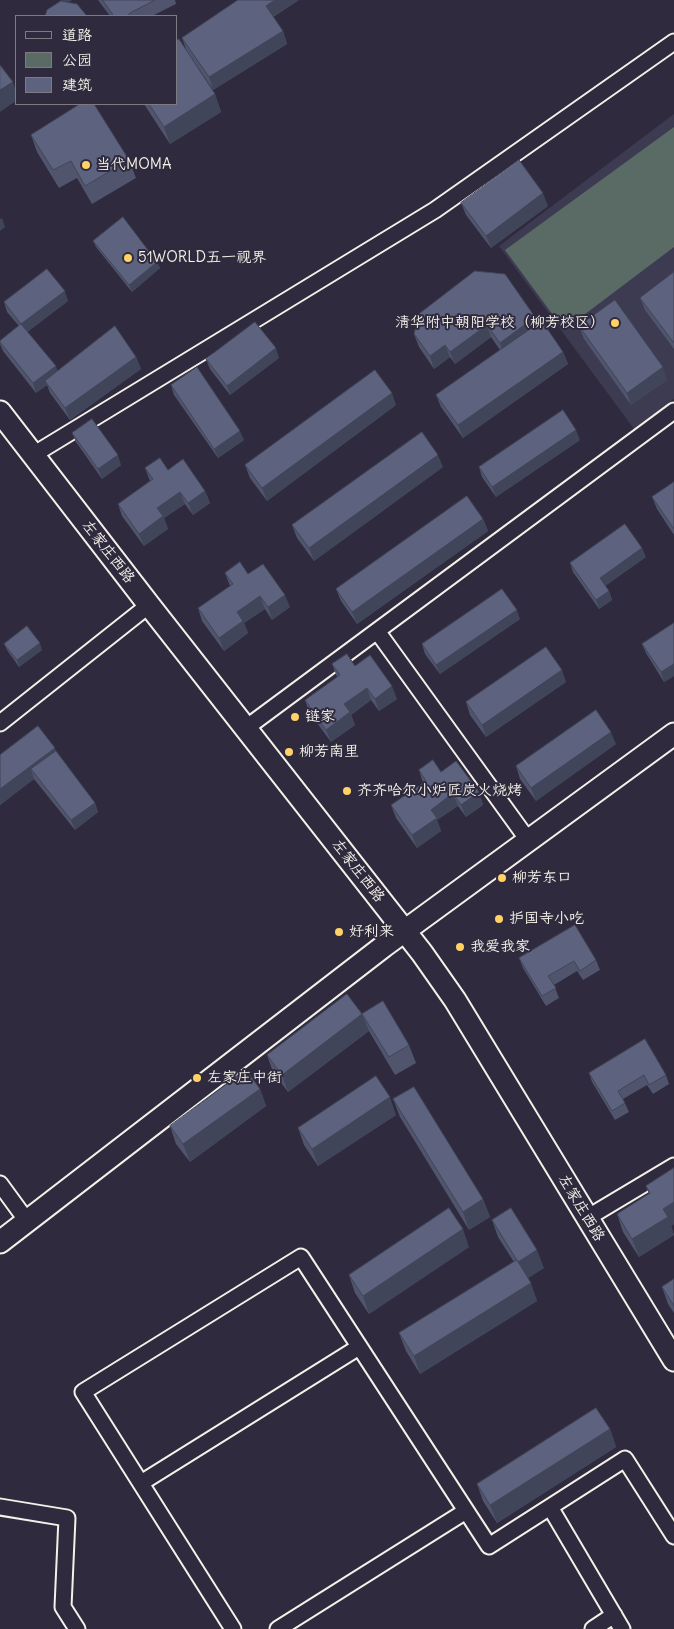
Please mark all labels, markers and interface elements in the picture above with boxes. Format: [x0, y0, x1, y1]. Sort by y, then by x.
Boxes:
legend [15, 15, 178, 105]
text: 道路 [62, 25, 92, 44]
text: 公园 [62, 50, 92, 69]
text: 建筑 [62, 75, 92, 94]
place label: 当代MOMA [96, 156, 172, 174]
marker: 当代MOMA [80, 159, 92, 171]
place label: 51WORLD五一视界 [138, 249, 266, 267]
marker: 51WORLD五一视界 [122, 252, 134, 264]
place label: 清华附中朝阳学校（柳芳校区） [395, 314, 605, 332]
marker: 清华附中朝阳学校（柳芳校区） [609, 317, 621, 329]
street label: 左家庄西路 [78, 517, 138, 587]
place label: 链家 [305, 708, 335, 726]
marker: 链家 [289, 711, 301, 723]
place label: 柳芳南里 [299, 743, 359, 761]
marker: 柳芳南里 [283, 746, 295, 758]
place label: 齐齐哈尔小炉匠炭火烧烤 [357, 782, 522, 800]
marker: 齐齐哈尔小炉匠炭火烧烤 [341, 785, 353, 797]
street label: 左家庄西路 [328, 836, 388, 906]
place label: 柳芳东口 [512, 869, 572, 887]
marker: 柳芳东口 [496, 872, 508, 884]
place label: 护国寺小吃 [509, 910, 584, 928]
marker: 护国寺小吃 [493, 913, 505, 925]
place label: 好利来 [349, 923, 394, 941]
marker: 好利来 [333, 926, 345, 938]
place label: 我爱我家 [470, 938, 530, 956]
marker: 我爱我家 [454, 941, 466, 953]
place label: 左家庄中街 [207, 1069, 282, 1087]
marker: 左家庄中街 [191, 1072, 203, 1084]
street label: 左家庄西路 [554, 1171, 608, 1245]

